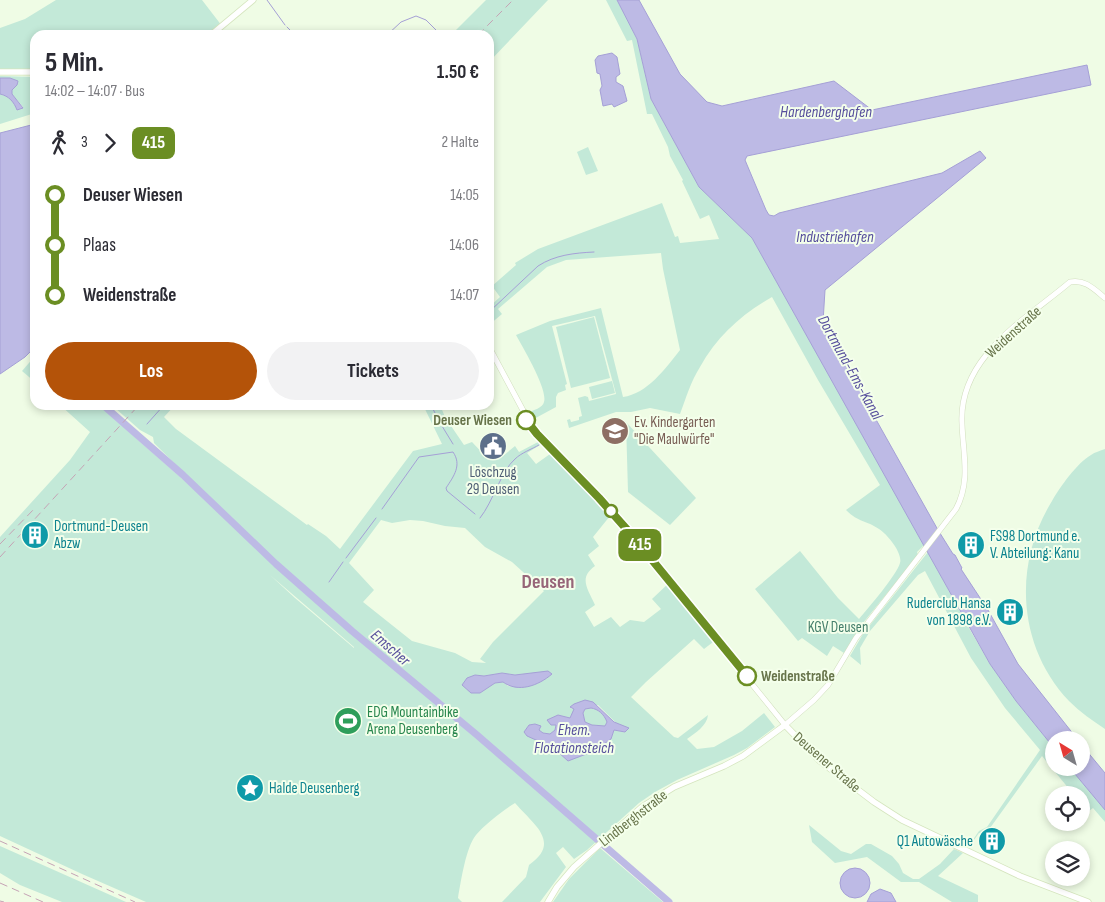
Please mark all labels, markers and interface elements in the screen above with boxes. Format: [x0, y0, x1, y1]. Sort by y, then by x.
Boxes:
text: 5 Min. [45, 46, 104, 79]
text: 1.50 € [437, 61, 479, 84]
text: 14:02 – 14:07 · Bus [45, 82, 145, 101]
water label: Hardenberghafen [780, 103, 872, 122]
icon: walk [45, 129, 73, 157]
icon: forward [96, 129, 124, 157]
text: 415 [142, 132, 165, 153]
text: 3 [81, 133, 88, 152]
text: 2 Halte [441, 133, 479, 152]
text: Deuser Wiesen [83, 184, 183, 207]
text: 14:05 [450, 186, 479, 205]
water label: Industriehafen [796, 228, 874, 247]
text: Plaas [83, 234, 116, 257]
text: 14:06 [450, 236, 479, 255]
text: Weidenstraße [83, 284, 176, 307]
text: 14:07 [450, 286, 479, 305]
street label: Weidenstraße [981, 302, 1045, 363]
water label: Dortmund-Ems-Kanal [813, 312, 887, 424]
button: Los [45, 342, 257, 400]
button: Tickets [267, 342, 479, 400]
marker: Deuser Wiesen [516, 410, 536, 430]
place label: Deuser Wiesen [433, 411, 512, 430]
place label: Ev. Kindergarten "Die Maulwürfe" [634, 413, 716, 449]
school or university icon: Ev. Kindergarten "Die Maulwürfe" [600, 416, 630, 446]
public building icon: Löschzug 29 Deusen [478, 431, 508, 461]
place label: Löschzug 29 Deusen [467, 463, 519, 499]
unlabelled marker [604, 504, 618, 518]
place label: Dortmund-Deusen Abzw [53, 517, 148, 553]
building icon: Dortmund-Deusen Abzw [20, 520, 50, 550]
place label: FS98 Dortmund e. V. Abteilung: Kanu [990, 527, 1080, 563]
line badge: 415 [611, 529, 669, 561]
building icon: FS98 Dortmund e. V. Abteilung: Kanu [956, 530, 986, 560]
text: 415 [628, 534, 652, 555]
district label: Deusen [522, 570, 574, 594]
place label: Ruderclub Hansa von 1898 e.V. [907, 594, 991, 630]
building icon: Ruderclub Hansa von 1898 e.V. [995, 597, 1025, 627]
park label: KGV Deusen [808, 618, 868, 637]
water label: Emscher [366, 626, 414, 671]
marker: Weidenstraße [737, 666, 757, 686]
place label: Weidenstraße [761, 667, 835, 686]
place label: EDG Mountainbike Arena Deusenberg [366, 703, 458, 739]
sports icon: EDG Mountainbike Arena Deusenberg [333, 706, 363, 736]
water label: Ehem. Flotationsteich [534, 721, 614, 758]
street label: Deusener Straße [789, 728, 864, 797]
north arrow [1045, 731, 1090, 776]
map controls [1045, 731, 1090, 886]
place icon: Halde Deusenberg [235, 773, 265, 803]
place label: Halde Deusenberg [269, 779, 360, 798]
street label: Lindberghstraße [595, 786, 671, 851]
button: locate [1045, 786, 1090, 831]
building icon: Q1 Autowäsche [977, 826, 1007, 856]
place label: Q1 Autowäsche [897, 832, 973, 851]
button: layers [1045, 841, 1090, 886]

